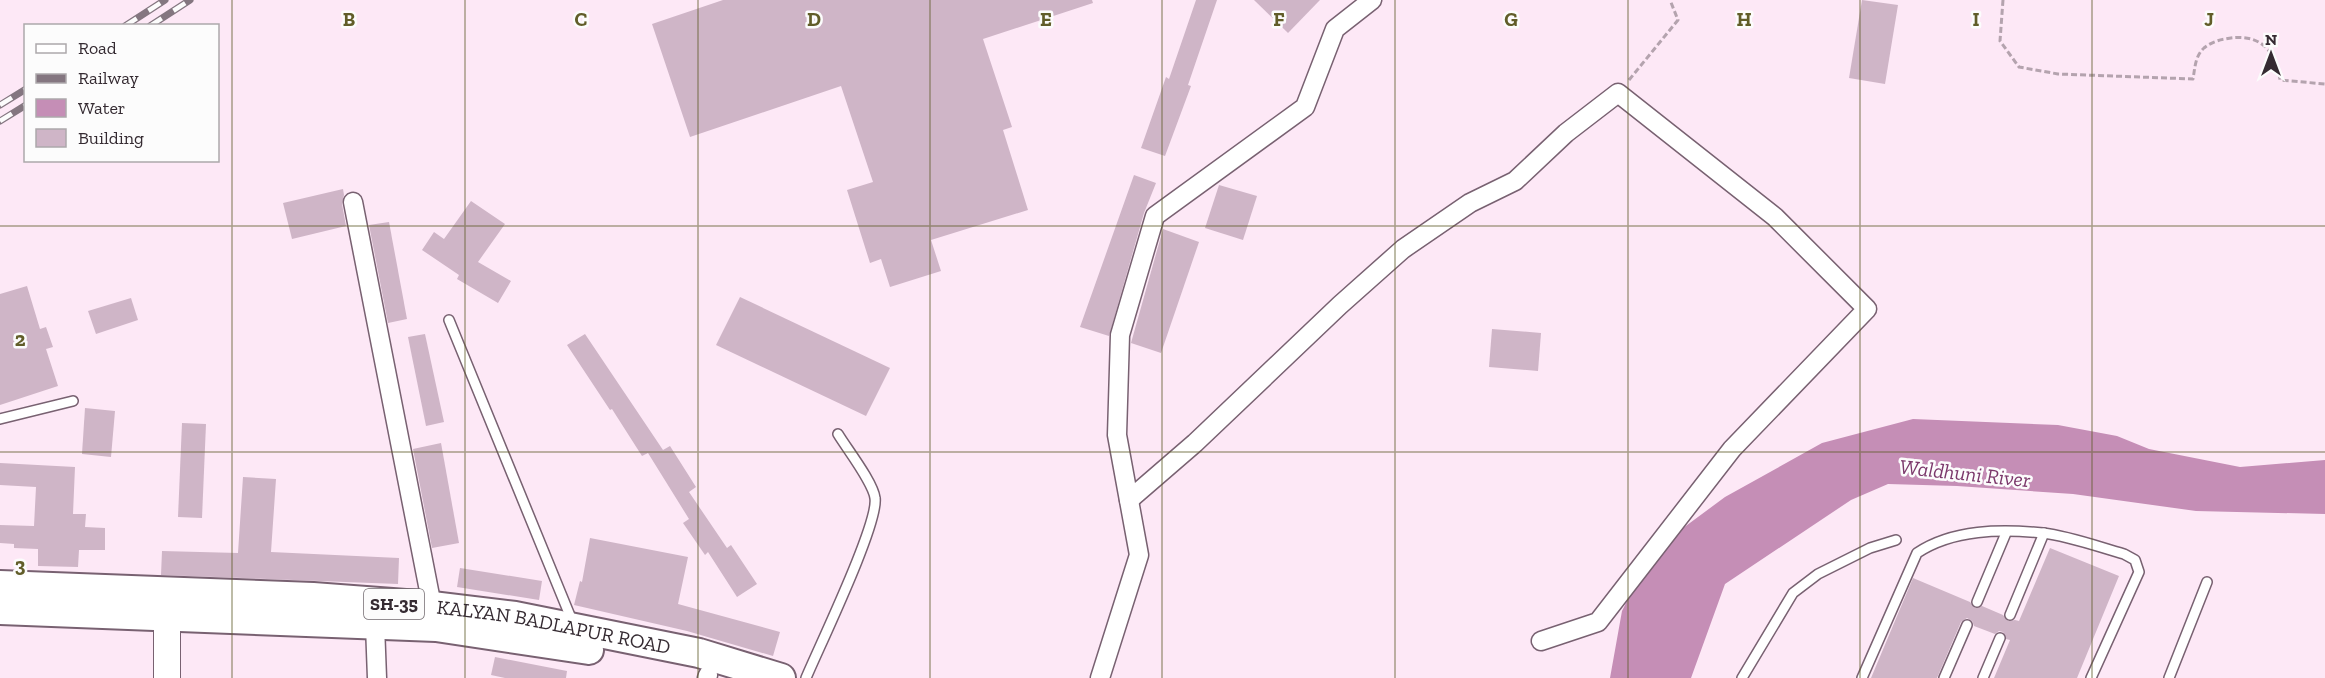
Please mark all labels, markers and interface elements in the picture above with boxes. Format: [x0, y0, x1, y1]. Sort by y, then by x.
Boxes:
text: B [343, 7, 355, 31]
text: C [575, 7, 588, 31]
text: D [807, 7, 821, 31]
text: E [1040, 7, 1052, 31]
text: F [1273, 7, 1285, 31]
text: G [1504, 7, 1518, 31]
text: H [1736, 7, 1752, 31]
text: I [1972, 7, 1980, 31]
text: J [2204, 7, 2214, 31]
legend [24, 24, 219, 162]
north arrow [2241, 24, 2301, 84]
text: N [2265, 30, 2277, 49]
text: Road [78, 37, 117, 59]
text: Railway [78, 67, 140, 89]
text: Water [78, 97, 125, 119]
text: Building [78, 127, 144, 149]
text: 2 [15, 327, 26, 351]
water label: Waldhuni River [1899, 454, 2032, 492]
text: 3 [15, 553, 26, 577]
road number: SH-35 [364, 589, 424, 619]
street label: KALYAN BADLAPUR ROAD [435, 595, 673, 659]

